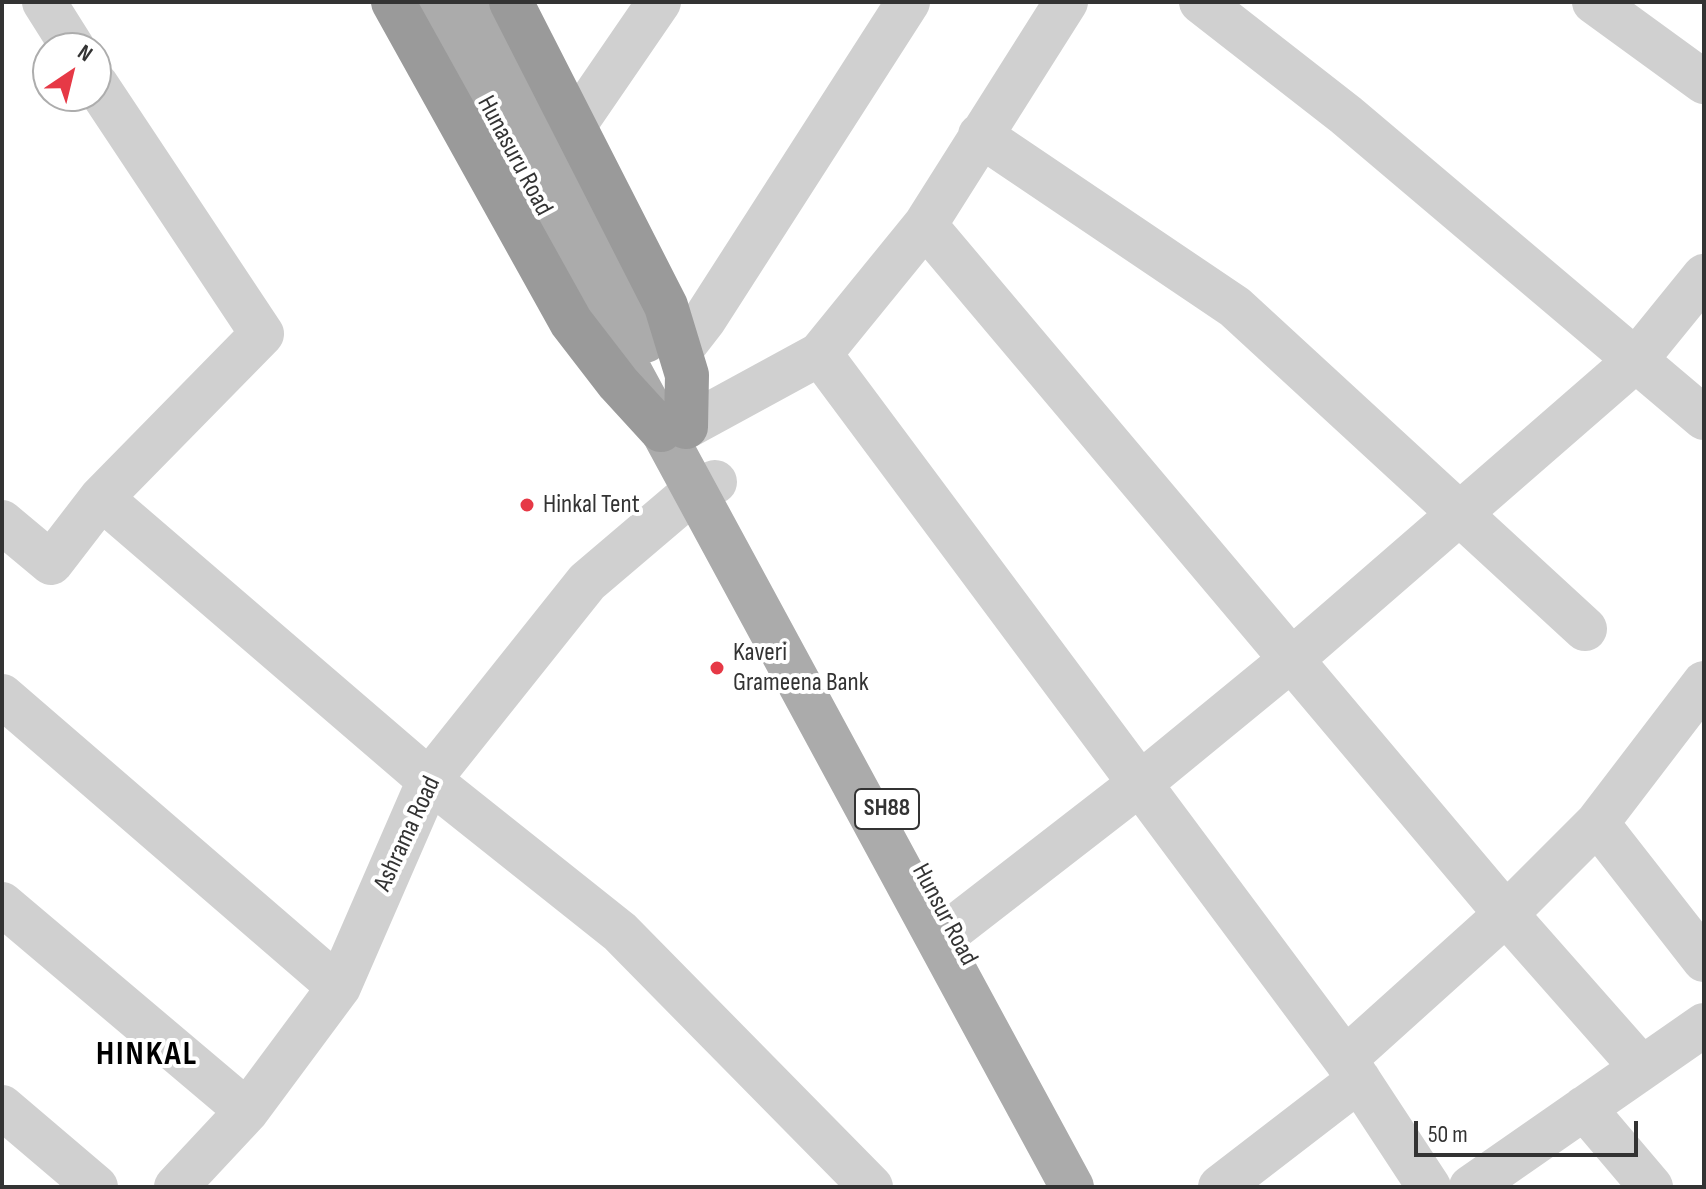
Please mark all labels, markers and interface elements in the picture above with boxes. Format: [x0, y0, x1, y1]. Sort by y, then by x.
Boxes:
north arrow [32, 32, 112, 112]
text: N [72, 39, 97, 68]
street label: Hunasuru Road [469, 91, 559, 221]
place label: Hinkal Tent [543, 489, 640, 521]
marker: Hinkal Tent [518, 496, 536, 514]
place label: Kaveri Grameena Bank [733, 637, 869, 698]
marker: Kaveri Grameena Bank [708, 659, 726, 677]
street label: Ashrama Road [368, 772, 448, 896]
road number: SH88 [855, 789, 919, 829]
street label: Hunsur Road [904, 859, 984, 971]
district label: HINKAL [96, 1035, 198, 1075]
scale bar [1418, 1105, 1642, 1155]
text: 50 m [1428, 1120, 1468, 1149]

